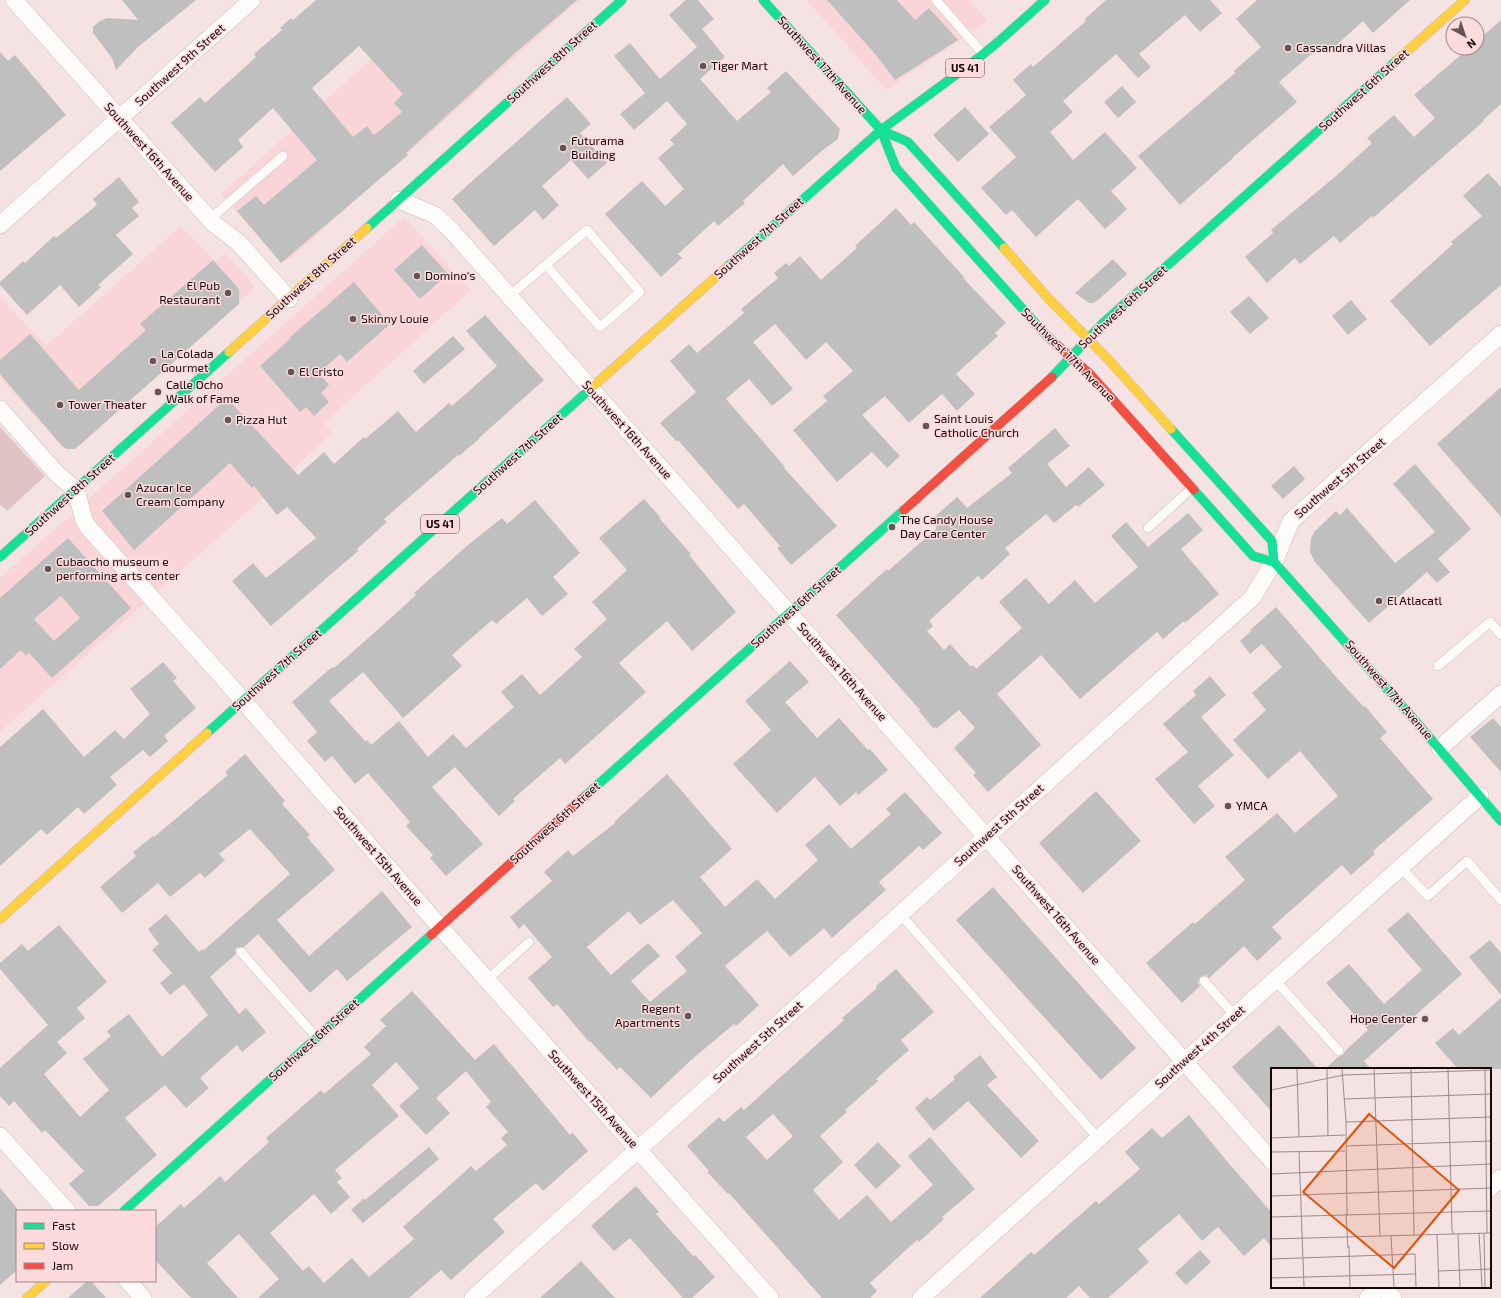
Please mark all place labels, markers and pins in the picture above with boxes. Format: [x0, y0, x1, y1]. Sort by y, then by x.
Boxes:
place label: Cassandra Villas [1296, 40, 1386, 54]
marker: Cassandra Villas [1283, 43, 1293, 53]
place label: Tiger Mart [711, 58, 768, 72]
marker: Tiger Mart [698, 61, 708, 71]
place label: Futurama Building [571, 133, 624, 161]
marker: Futurama Building [558, 143, 568, 153]
place label: Domino's [425, 268, 475, 282]
marker: Domino's [412, 271, 422, 281]
place label: El Pub Restaurant [159, 278, 220, 306]
marker: El Pub Restaurant [223, 288, 233, 298]
place label: Skinny Louie [361, 311, 429, 325]
marker: Skinny Louie [348, 314, 358, 324]
place label: La Colada Gourmet [161, 346, 214, 374]
marker: La Colada Gourmet [148, 356, 158, 366]
place label: El Cristo [299, 364, 344, 378]
marker: El Cristo [286, 367, 296, 377]
place label: Calle Ocho Walk of Fame [166, 377, 240, 405]
marker: Calle Ocho Walk of Fame [153, 387, 163, 397]
place label: Tower Theater [68, 397, 147, 411]
marker: Tower Theater [55, 400, 65, 410]
place label: Saint Louis Catholic Church [934, 411, 1019, 439]
place label: Pizza Hut [236, 412, 287, 426]
marker: Pizza Hut [223, 415, 233, 425]
marker: Saint Louis Catholic Church [921, 421, 931, 431]
place label: Azucar Ice Cream Company [136, 480, 225, 508]
marker: Azucar Ice Cream Company [123, 490, 133, 500]
place label: The Candy House Day Care Center [900, 512, 993, 540]
marker: The Candy House Day Care Center [887, 522, 897, 532]
place label: Cubaocho museum e performing arts center [56, 554, 180, 582]
marker: Cubaocho museum e performing arts center [43, 564, 53, 574]
place label: El Atlacatl [1387, 593, 1442, 607]
marker: El Atlacatl [1374, 596, 1384, 606]
place label: YMCA [1236, 798, 1268, 812]
marker: YMCA [1223, 801, 1233, 811]
place label: Regent Apartments [615, 1001, 680, 1029]
marker: Regent Apartments [683, 1011, 693, 1021]
place label: Hope Center [1350, 1011, 1417, 1025]
marker: Hope Center [1420, 1014, 1430, 1024]

